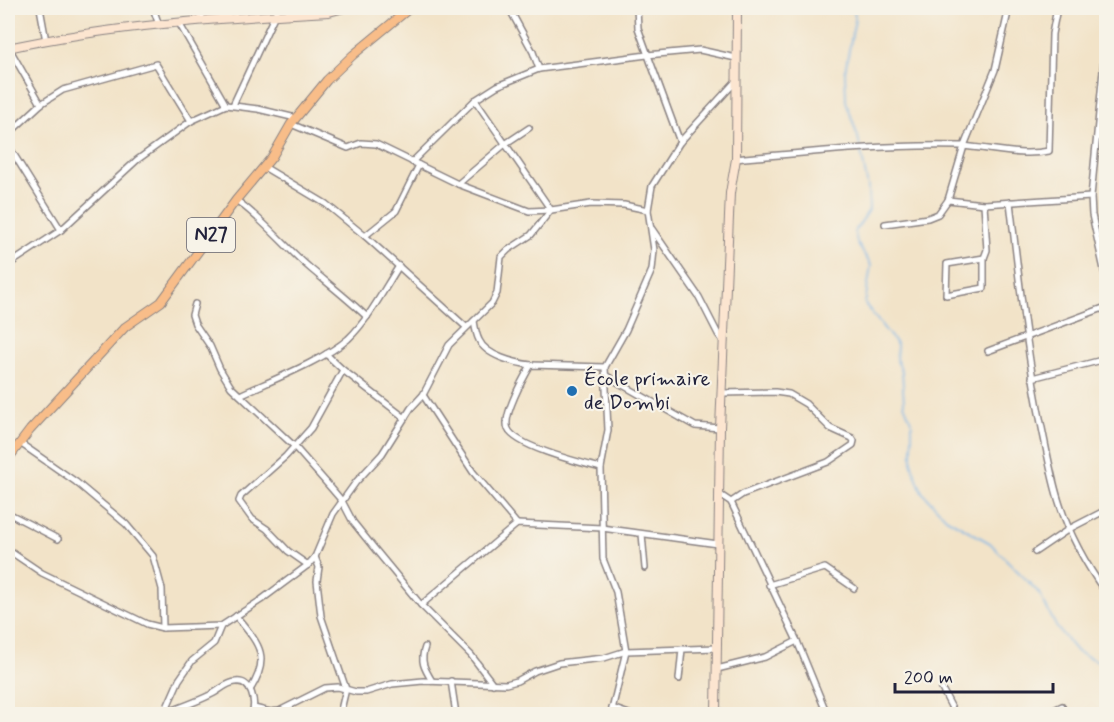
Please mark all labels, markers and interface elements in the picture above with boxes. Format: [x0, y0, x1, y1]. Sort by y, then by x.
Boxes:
road number: N27 [187, 218, 235, 252]
place label: École primaire de Dombi [584, 365, 711, 417]
marker: École primaire de Dombi [565, 384, 579, 398]
scale bar [895, 656, 1052, 694]
text: 200 m [904, 666, 953, 690]

